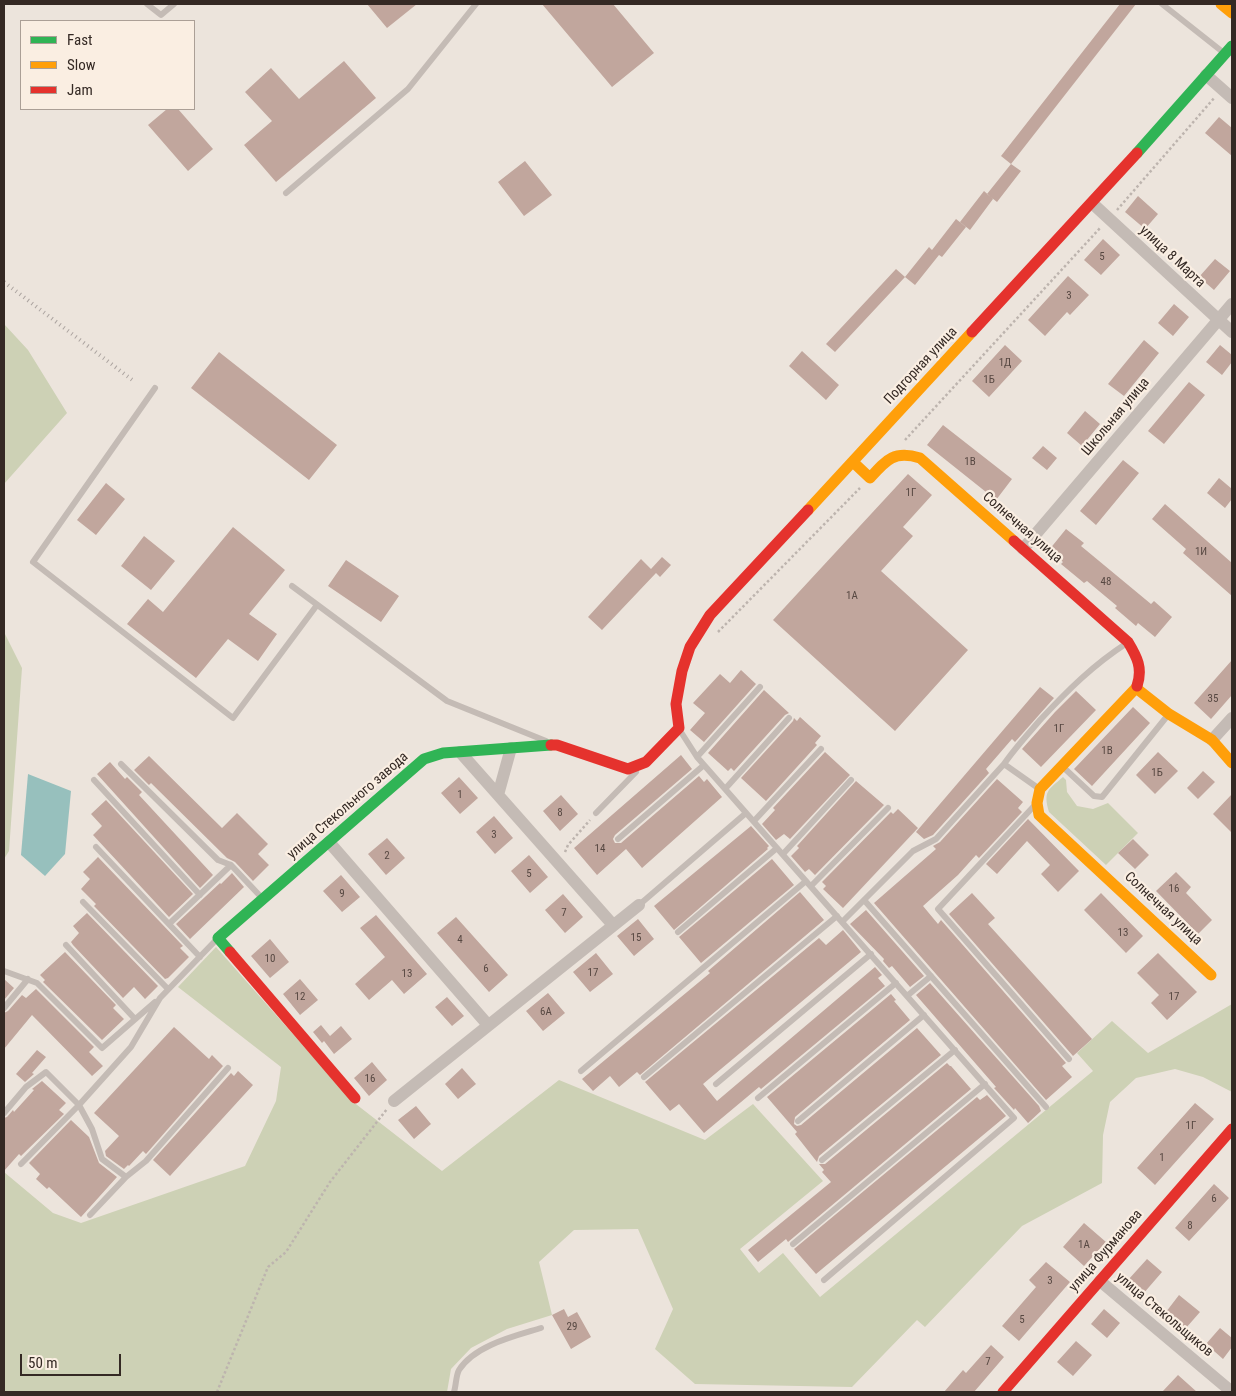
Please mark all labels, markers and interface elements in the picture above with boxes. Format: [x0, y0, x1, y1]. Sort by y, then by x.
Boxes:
legend [20, 20, 195, 110]
text: Fast [67, 31, 92, 49]
text: Slow [67, 56, 96, 74]
text: Jam [67, 81, 93, 99]
street label: улица 8 Марта [1136, 222, 1208, 292]
house number: 5 [1099, 250, 1105, 264]
house number: 3 [1066, 289, 1072, 303]
street label: Подгорная улица [881, 324, 961, 408]
house number: 1Д [999, 356, 1011, 370]
house number: 1Б [983, 373, 995, 387]
street label: Школьная улица [1079, 375, 1153, 459]
house number: 1В [964, 455, 976, 469]
house number: 1Г [906, 486, 916, 500]
street label: Солнечная улица [979, 489, 1065, 567]
house number: 1И [1195, 545, 1207, 559]
house number: 48 [1101, 575, 1111, 589]
house number: 1А [846, 589, 858, 603]
house number: 35 [1208, 692, 1218, 706]
house number: 1Г [1054, 722, 1064, 736]
house number: 1В [1101, 744, 1113, 758]
street label: улица Стекольного завода [284, 749, 412, 863]
house number: 1Б [1151, 766, 1163, 780]
house number: 1 [457, 788, 463, 802]
house number: 8 [557, 806, 563, 820]
house number: 3 [491, 828, 497, 842]
house number: 14 [595, 842, 605, 856]
house number: 2 [384, 849, 390, 863]
house number: 5 [526, 867, 532, 881]
street label: Солнечная улица [1121, 869, 1205, 949]
house number: 16 [1169, 882, 1179, 896]
house number: 9 [339, 887, 345, 901]
house number: 7 [561, 906, 567, 920]
house number: 13 [1118, 926, 1128, 940]
house number: 15 [631, 931, 641, 945]
house number: 4 [457, 933, 463, 947]
house number: 10 [265, 952, 275, 966]
house number: 6 [483, 962, 489, 976]
house number: 17 [588, 966, 598, 980]
house number: 13 [402, 967, 412, 981]
house number: 12 [295, 990, 305, 1004]
house number: 17 [1169, 990, 1179, 1004]
house number: 6А [540, 1005, 552, 1019]
house number: 16 [365, 1072, 375, 1086]
house number: 1Г [1186, 1119, 1196, 1133]
house number: 1 [1159, 1151, 1165, 1165]
house number: 6 [1211, 1192, 1217, 1206]
street label: улица Фурманова [1066, 1207, 1146, 1295]
house number: 8 [1187, 1219, 1193, 1233]
house number: 1А [1078, 1238, 1090, 1252]
street label: улица Стекольщиков [1112, 1269, 1216, 1361]
house number: 3 [1047, 1274, 1053, 1288]
house number: 5 [1019, 1313, 1025, 1327]
house number: 29 [567, 1320, 577, 1334]
scale bar [22, 1344, 124, 1376]
text: 50 m [28, 1354, 58, 1372]
house number: 7 [985, 1355, 991, 1369]

